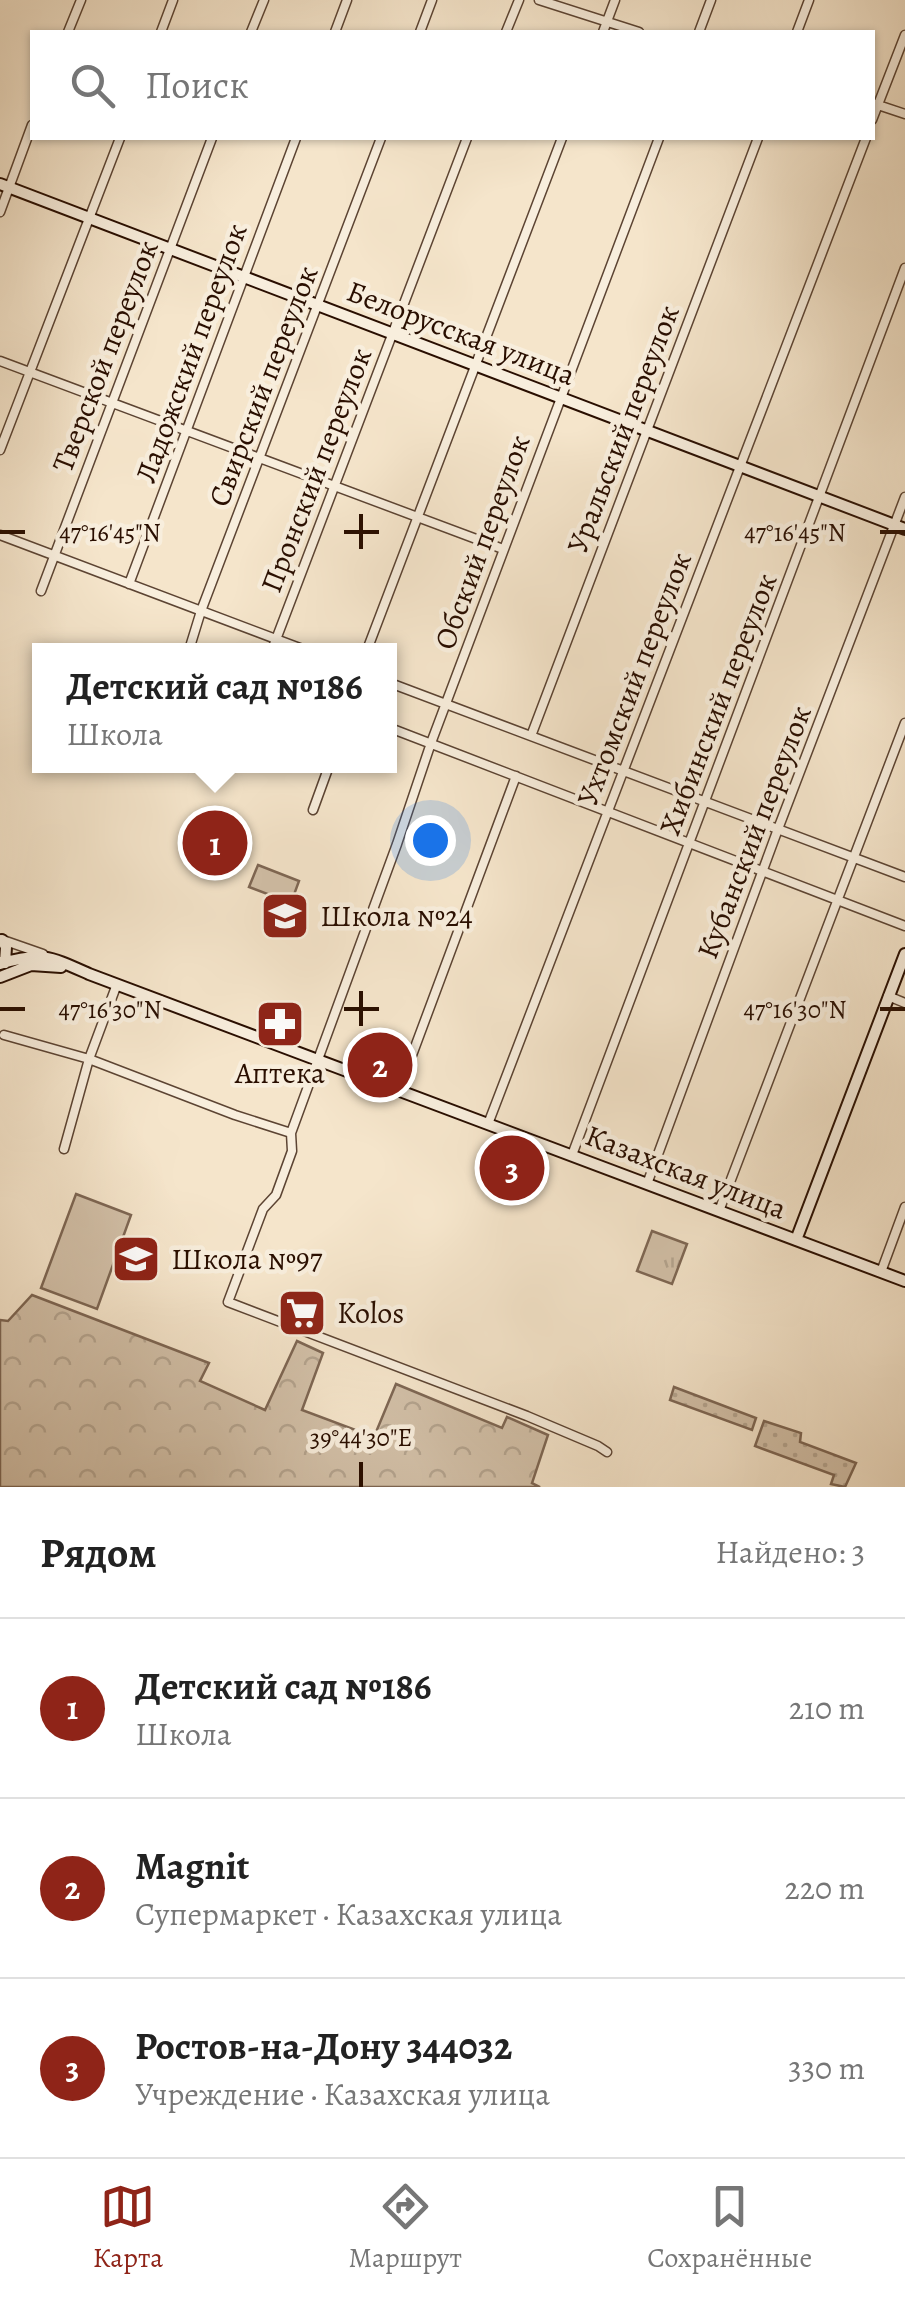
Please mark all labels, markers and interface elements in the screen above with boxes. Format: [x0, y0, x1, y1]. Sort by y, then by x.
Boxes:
search box [30, 30, 875, 140]
icon: search [65, 58, 120, 113]
text: Поиск [145, 59, 249, 111]
street label: Ладожский переулок [125, 218, 257, 488]
street label: Тверской переулок [42, 234, 168, 478]
street label: Свирский переулок [199, 260, 327, 512]
street label: Белорусская улица [341, 271, 581, 395]
street label: Уральский переулок [557, 299, 689, 559]
street label: Пронский переулок [251, 342, 381, 598]
street label: Обский переулок [425, 429, 539, 655]
text: 47°16'45"N [59, 516, 161, 550]
text: 47°16'45"N [744, 516, 846, 550]
street label: Ухтомский переулок [567, 546, 701, 812]
street label: Хибинский переулок [650, 567, 786, 841]
popup [32, 643, 397, 773]
text: Детский сад №186 [66, 660, 363, 712]
street label: Кубанский переулок [687, 700, 821, 964]
text: Школа [66, 712, 163, 756]
pin: 1 [182, 806, 248, 880]
your location [405, 815, 456, 866]
school or university icon: Школа №24 [259, 890, 311, 942]
place label: Школа №24 [320, 896, 473, 936]
text: 47°16'30"N [58, 993, 162, 1027]
text: 47°16'30"N [743, 993, 847, 1027]
pharmacy icon: Аптека [254, 998, 306, 1050]
pin: 2 [348, 1028, 412, 1102]
place label: Аптека [234, 1053, 325, 1093]
street label: Казахская улица [580, 1115, 792, 1229]
pin: 3 [480, 1130, 544, 1206]
school or university icon: Школа №97 [110, 1233, 162, 1285]
place label: Школа №97 [171, 1239, 323, 1279]
supermarket icon: Kolos [276, 1287, 328, 1339]
place label: Kolos [337, 1293, 404, 1333]
text: 39°44'30"E [310, 1421, 412, 1455]
text: Рядом [40, 1524, 157, 1581]
text: Найдено: 3 [716, 1530, 865, 1574]
text: Детский сад №186 [135, 1660, 432, 1712]
text: 1 [67, 1686, 78, 1730]
text: 210 m [789, 1686, 865, 1730]
text: Школа [135, 1712, 232, 1756]
text: Magnit [135, 1840, 249, 1892]
text: 2 [65, 1866, 80, 1910]
text: 220 m [785, 1866, 865, 1910]
text: Супермаркет · Казахская улица [135, 1892, 562, 1936]
text: Ростов-на-Дону 344032 [135, 2020, 512, 2072]
text: 3 [66, 2046, 79, 2090]
text: 330 m [788, 2046, 865, 2090]
text: Учреждение · Казахская улица [135, 2072, 550, 2116]
tab: Карта [93, 2179, 163, 2277]
tab: Маршрут [349, 2179, 462, 2277]
tab: Сохранённые [647, 2179, 812, 2277]

